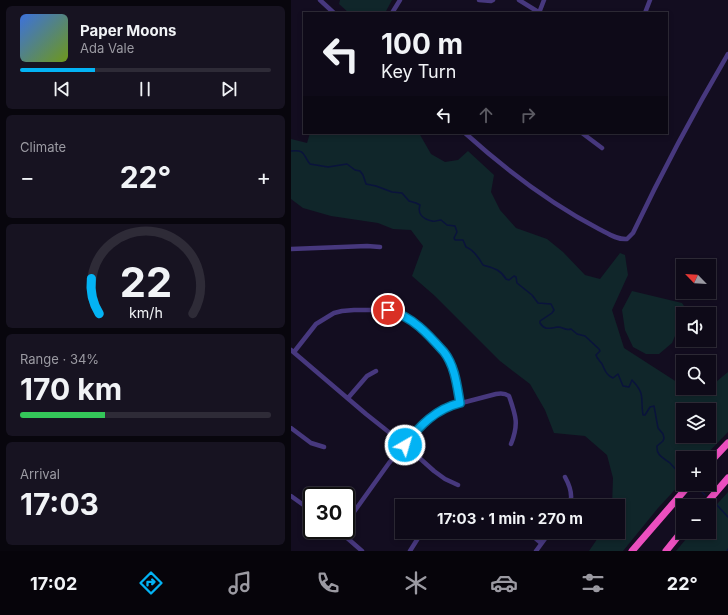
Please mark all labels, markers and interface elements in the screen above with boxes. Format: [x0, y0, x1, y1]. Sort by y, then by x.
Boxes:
text: Paper Moons [80, 21, 176, 40]
text: 100 m [381, 27, 463, 61]
icon: left [315, 28, 367, 80]
text: Ada Vale [80, 40, 134, 56]
text: Key Turn [381, 61, 456, 82]
icon: previous [51, 78, 73, 100]
icon: pause [134, 78, 156, 100]
icon: next [218, 78, 240, 100]
icon: left [433, 104, 455, 126]
icon: ahead [475, 104, 497, 126]
icon: right [517, 104, 539, 126]
text: Climate [20, 139, 66, 155]
text: 22° [120, 159, 171, 195]
text: − [20, 164, 35, 190]
text: + [256, 164, 271, 190]
text: 22 [119, 256, 172, 306]
north arrow [676, 259, 716, 299]
map controls [676, 259, 716, 539]
pin [371, 293, 405, 327]
icon: arrive [377, 299, 399, 321]
text: km/h [129, 303, 162, 320]
button: sound [676, 307, 716, 347]
text: Range · 34% [20, 351, 99, 367]
button: search [676, 355, 716, 395]
text: 170 km [20, 371, 122, 407]
button: layers [676, 403, 716, 443]
position arrow [384, 424, 426, 466]
button: + [676, 451, 716, 491]
text: Arrival [20, 466, 60, 482]
text: 17:03 [20, 486, 99, 522]
speed limit sign: 30 [303, 487, 355, 539]
button: − [676, 499, 716, 539]
text: 17:03 · 1 min · 270 m [437, 509, 583, 528]
icon: directions [137, 569, 165, 597]
icon: music [226, 569, 254, 597]
icon: phone [314, 569, 342, 597]
icon: climate [402, 569, 430, 597]
icon: car [490, 569, 518, 597]
icon: filters [579, 569, 607, 597]
text: 17:02 [30, 573, 77, 594]
text: 22° [667, 573, 698, 594]

